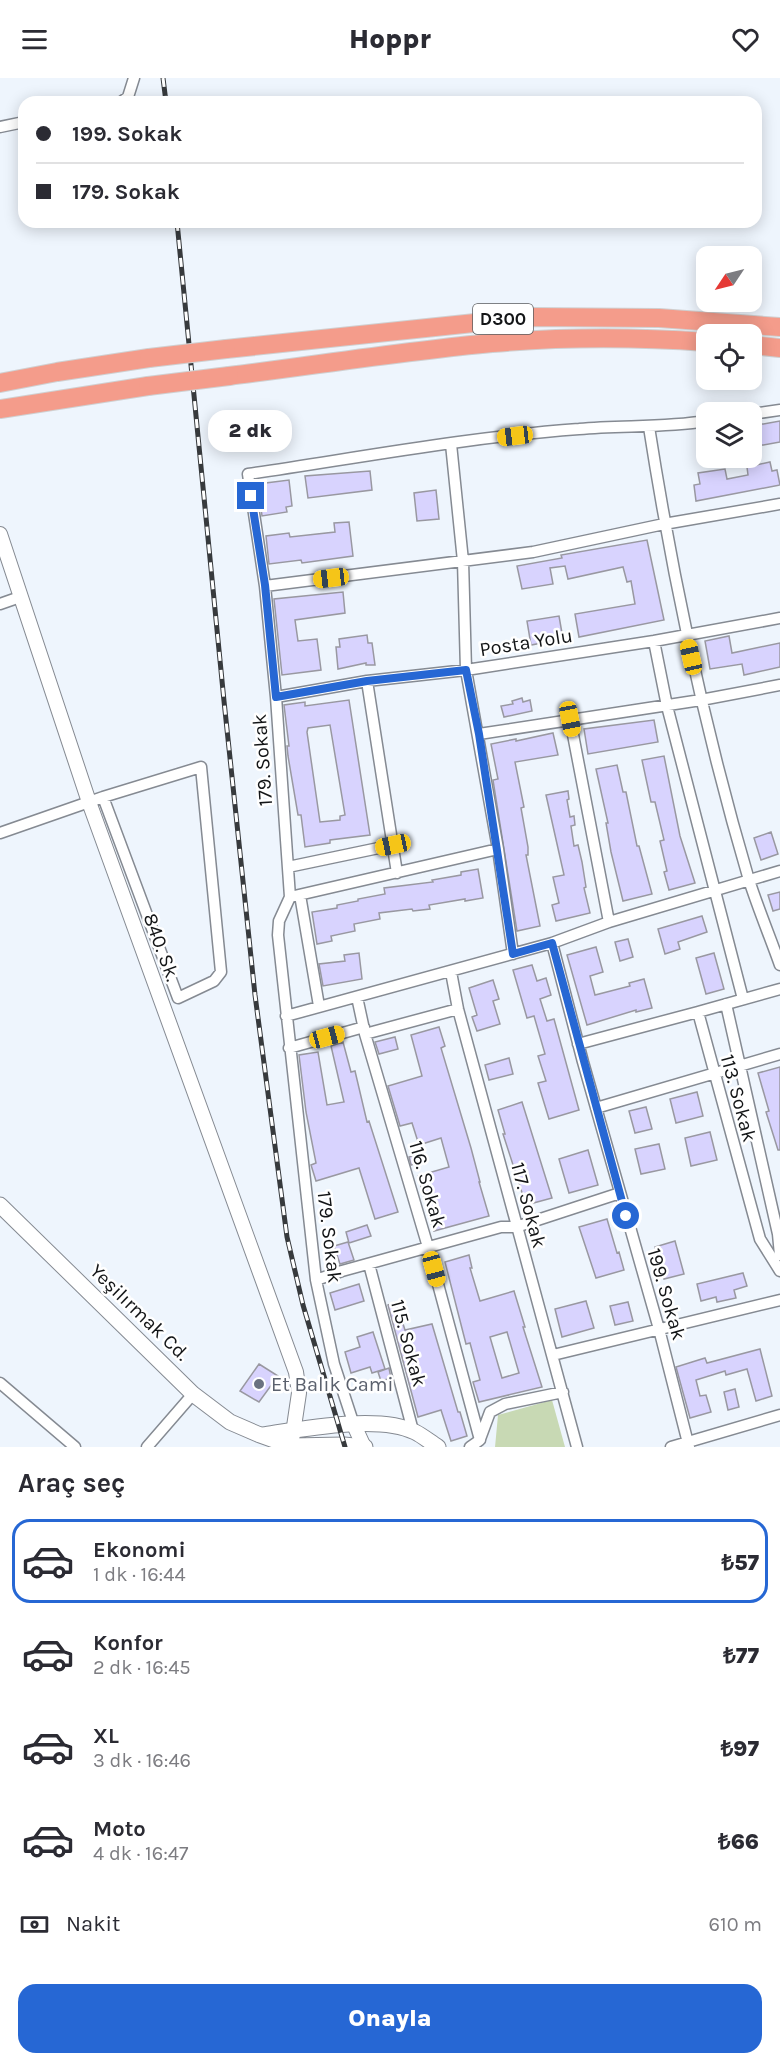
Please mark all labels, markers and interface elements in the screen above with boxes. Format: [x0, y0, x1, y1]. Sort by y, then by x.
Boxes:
icon: menu [18, 23, 51, 56]
text: Hoppr [349, 23, 431, 55]
icon: heart [729, 23, 762, 56]
text: 199. Sokak [72, 121, 182, 147]
text: 179. Sokak [72, 179, 180, 205]
north arrow [696, 246, 762, 312]
map controls [696, 246, 762, 468]
road number: D300 [473, 304, 533, 334]
button: locate [696, 324, 762, 390]
button: layers [696, 402, 762, 468]
callout: 2 dk [209, 409, 293, 451]
text: 2 dk [228, 419, 272, 442]
car [496, 425, 534, 447]
route end [237, 482, 264, 509]
car [312, 567, 350, 589]
street label: Posta Yolu [478, 624, 574, 661]
car [678, 637, 704, 677]
car [558, 700, 582, 738]
street label: 179. Sokak [248, 713, 277, 807]
car [374, 832, 412, 858]
street label: 840. Sk. [139, 910, 184, 984]
car [307, 1024, 347, 1050]
street label: 113. Sokak [716, 1052, 761, 1145]
street label: 116. Sokak [404, 1138, 451, 1230]
street label: 117. Sokak [506, 1160, 551, 1250]
street label: 179. Sokak [312, 1190, 347, 1284]
route start [612, 1202, 639, 1229]
street label: 199. Sokak [642, 1245, 691, 1343]
car [421, 1249, 447, 1289]
street label: Yeşilırmak Cd. [85, 1259, 194, 1365]
street label: 115. Sokak [386, 1297, 431, 1389]
place label: Et Balık Cami [271, 1373, 393, 1396]
marker: Et Balık Cami [252, 1377, 266, 1391]
text: Araç seç [18, 1467, 125, 1499]
icon: car [21, 1534, 75, 1588]
text: Ekonomi [93, 1537, 186, 1563]
text: ₺57 [722, 1550, 759, 1576]
text: 1 dk · 16:44 [93, 1563, 186, 1586]
icon: car [21, 1627, 75, 1681]
text: Konfor [93, 1630, 163, 1656]
text: ₺77 [723, 1643, 759, 1669]
text: 2 dk · 16:45 [93, 1656, 191, 1679]
icon: car [21, 1720, 75, 1774]
text: XL [93, 1723, 119, 1749]
text: ₺97 [721, 1736, 759, 1762]
text: 3 dk · 16:46 [93, 1749, 191, 1772]
icon: car [21, 1813, 75, 1867]
text: Moto [93, 1816, 146, 1842]
text: ₺66 [718, 1829, 759, 1855]
text: 4 dk · 16:47 [93, 1842, 188, 1865]
icon: cash [18, 1908, 51, 1941]
text: Nakit [66, 1911, 120, 1937]
text: 610 m [709, 1913, 762, 1936]
button: Onayla [18, 1984, 762, 2053]

